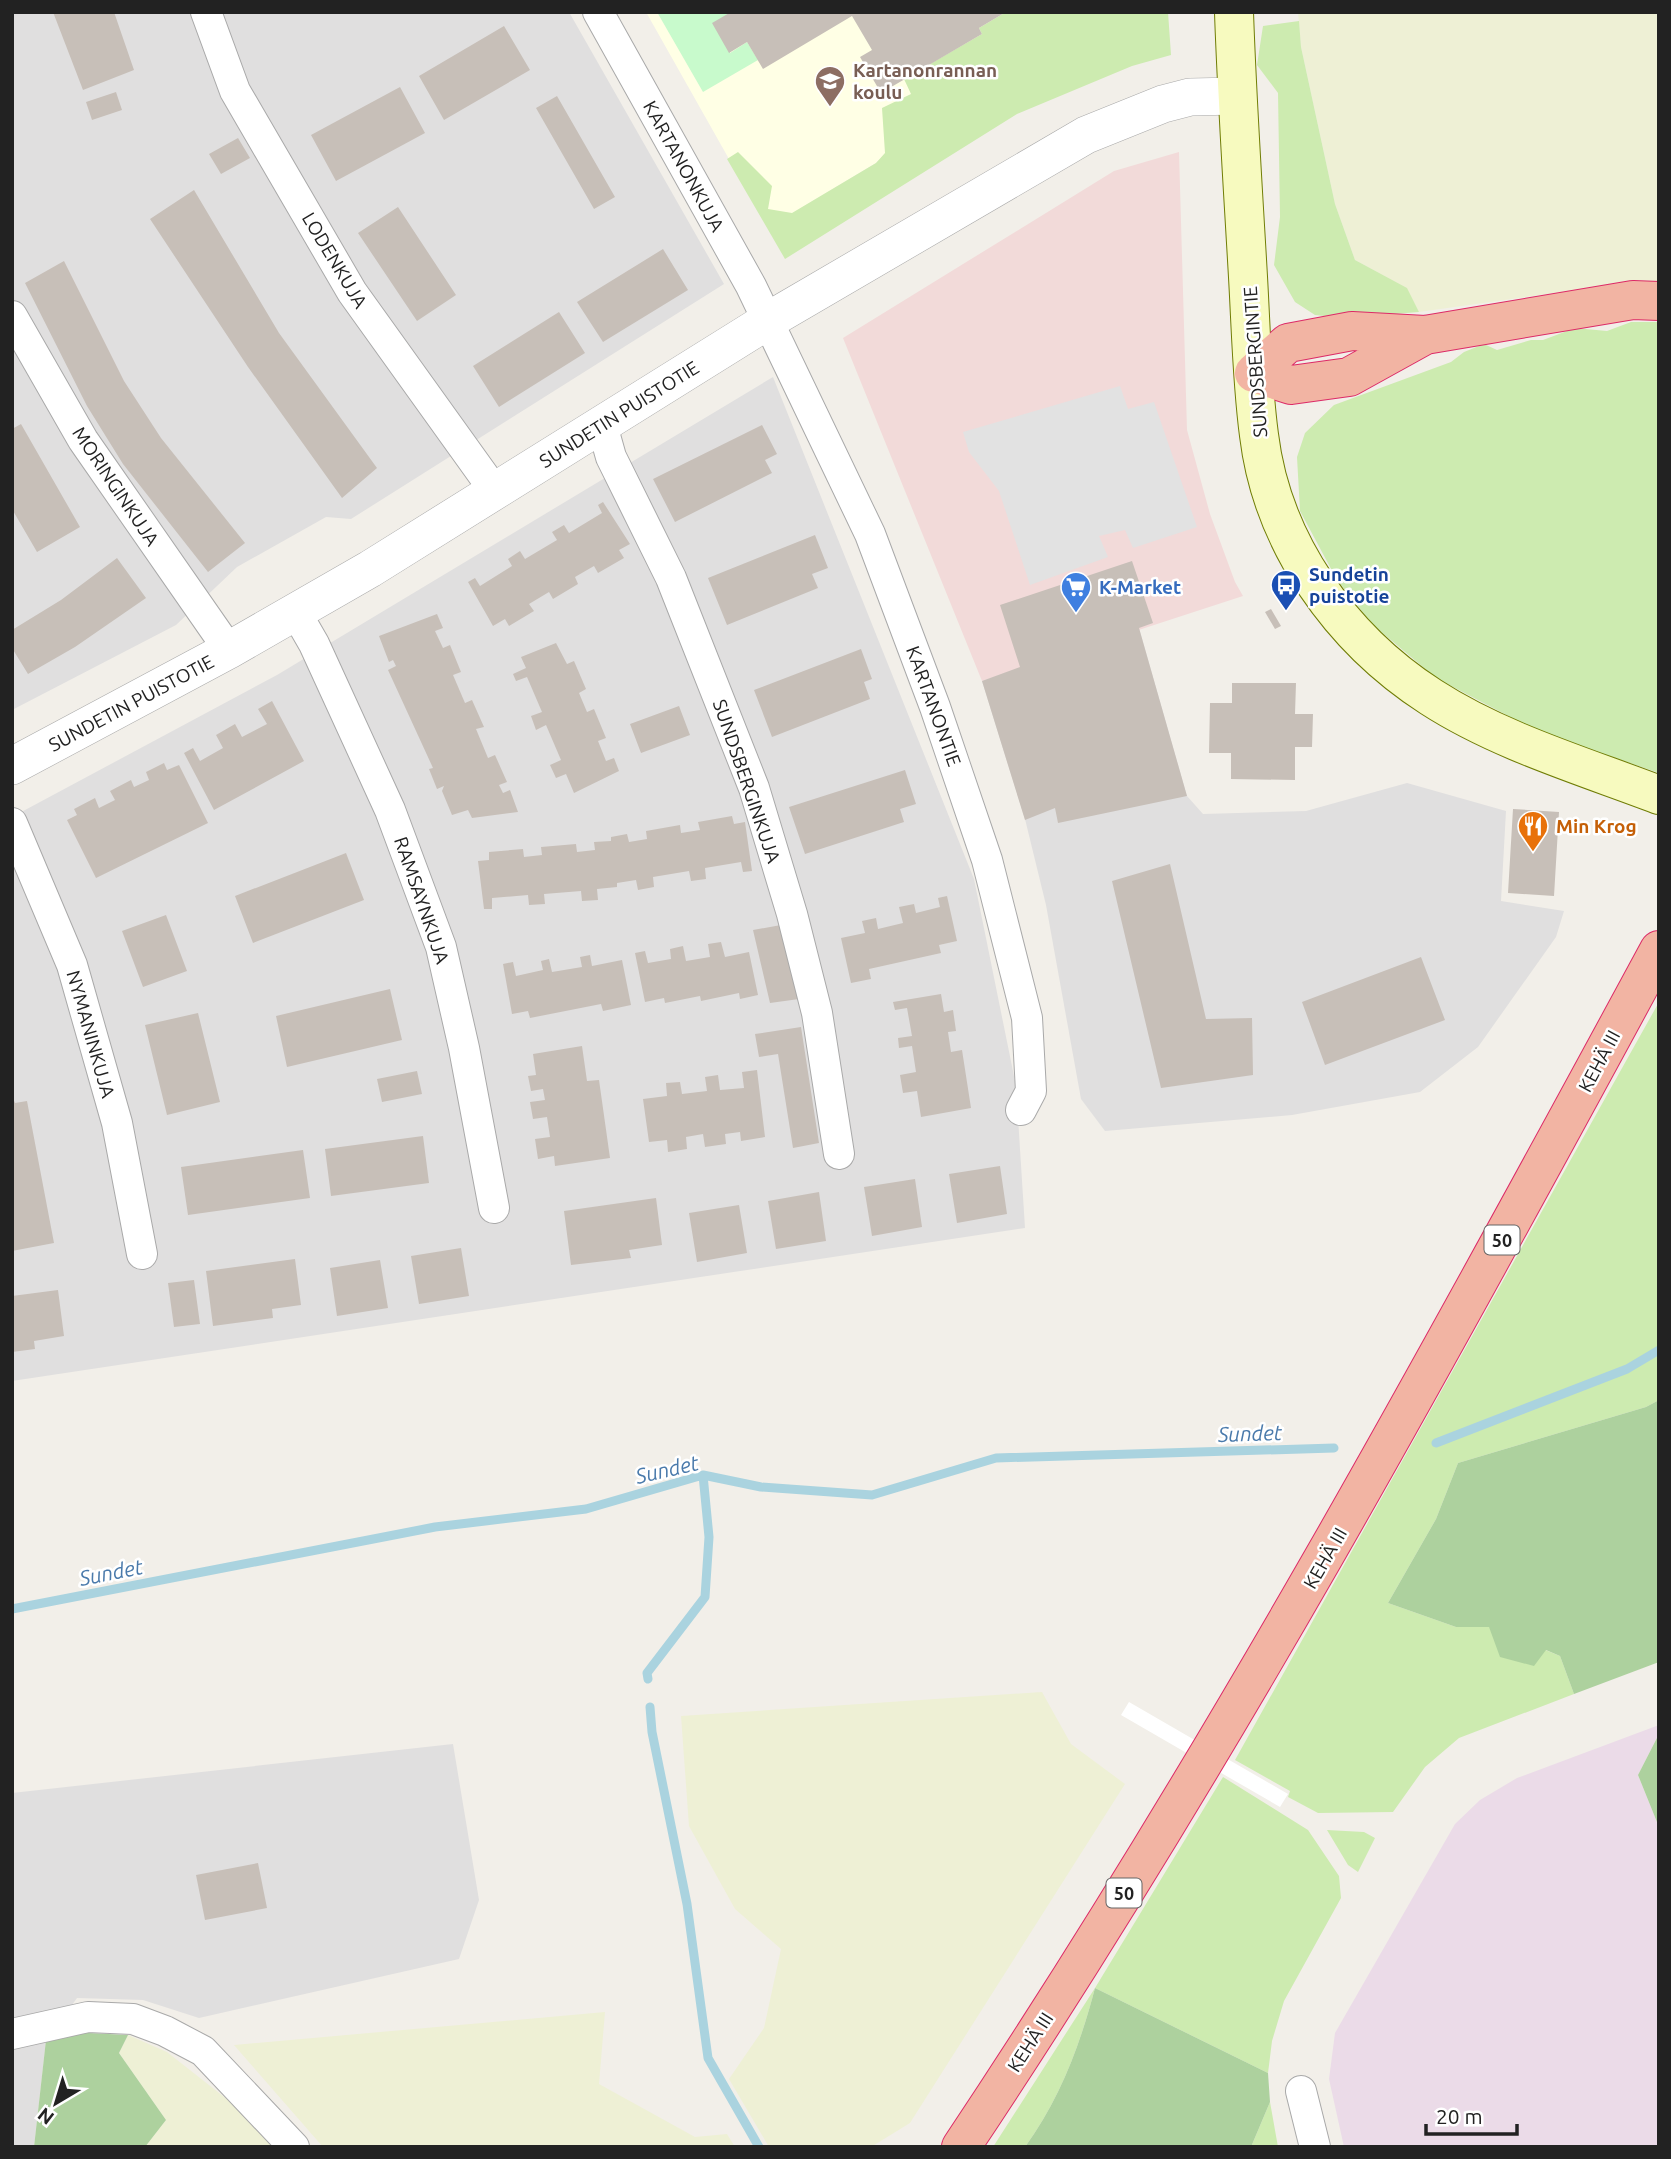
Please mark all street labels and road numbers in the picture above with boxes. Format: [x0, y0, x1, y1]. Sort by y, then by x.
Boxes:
street label: KARTANONKUJA [639, 97, 729, 236]
street label: LODENKUJA [298, 208, 372, 312]
street label: SUNDSBERGINTIE [1239, 286, 1271, 438]
street label: SUNDETIN PUISTOTIE [535, 356, 703, 472]
street label: MORINGINKUJA [68, 422, 164, 550]
street label: KARTANONTIE [902, 643, 966, 769]
street label: SUNDETIN PUISTOTIE [45, 650, 217, 756]
street label: SUNDSBERGINKUJA [709, 696, 786, 866]
street label: RAMSAYNKUJA [390, 834, 454, 967]
street label: NYMANINKUJA [62, 968, 120, 1101]
street label: KEHÄ III [1574, 1026, 1624, 1096]
road number: 50 [1484, 1226, 1520, 1254]
street label: KEHÄ III [1299, 1524, 1351, 1592]
road number: 50 [1106, 1879, 1142, 1908]
street label: KEHÄ III [1003, 2008, 1057, 2076]

